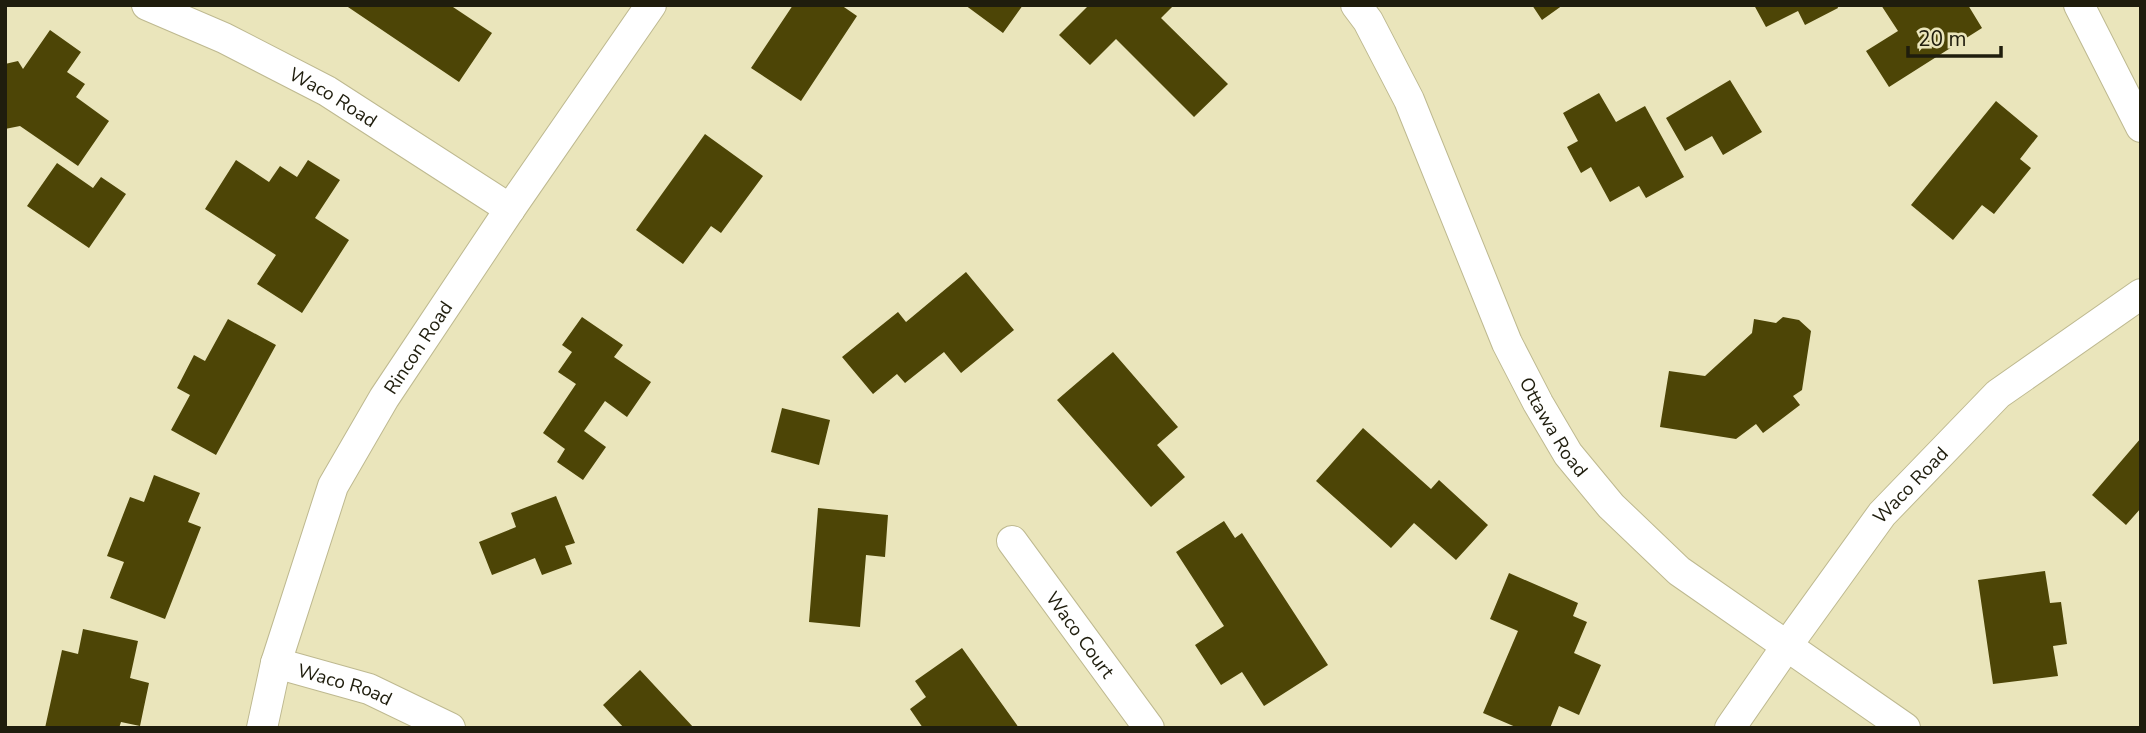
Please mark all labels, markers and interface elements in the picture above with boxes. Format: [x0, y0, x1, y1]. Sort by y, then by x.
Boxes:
scale bar [1908, 14, 2001, 58]
text: 20 m [1918, 25, 1967, 53]
street label: Waco Road [284, 62, 382, 134]
street label: Rincon Road [378, 296, 459, 400]
street label: Ottawa Road [1513, 373, 1594, 483]
street label: Waco Road [1867, 441, 1954, 530]
street label: Waco Court [1039, 587, 1120, 684]
street label: Waco Road [294, 658, 396, 712]

